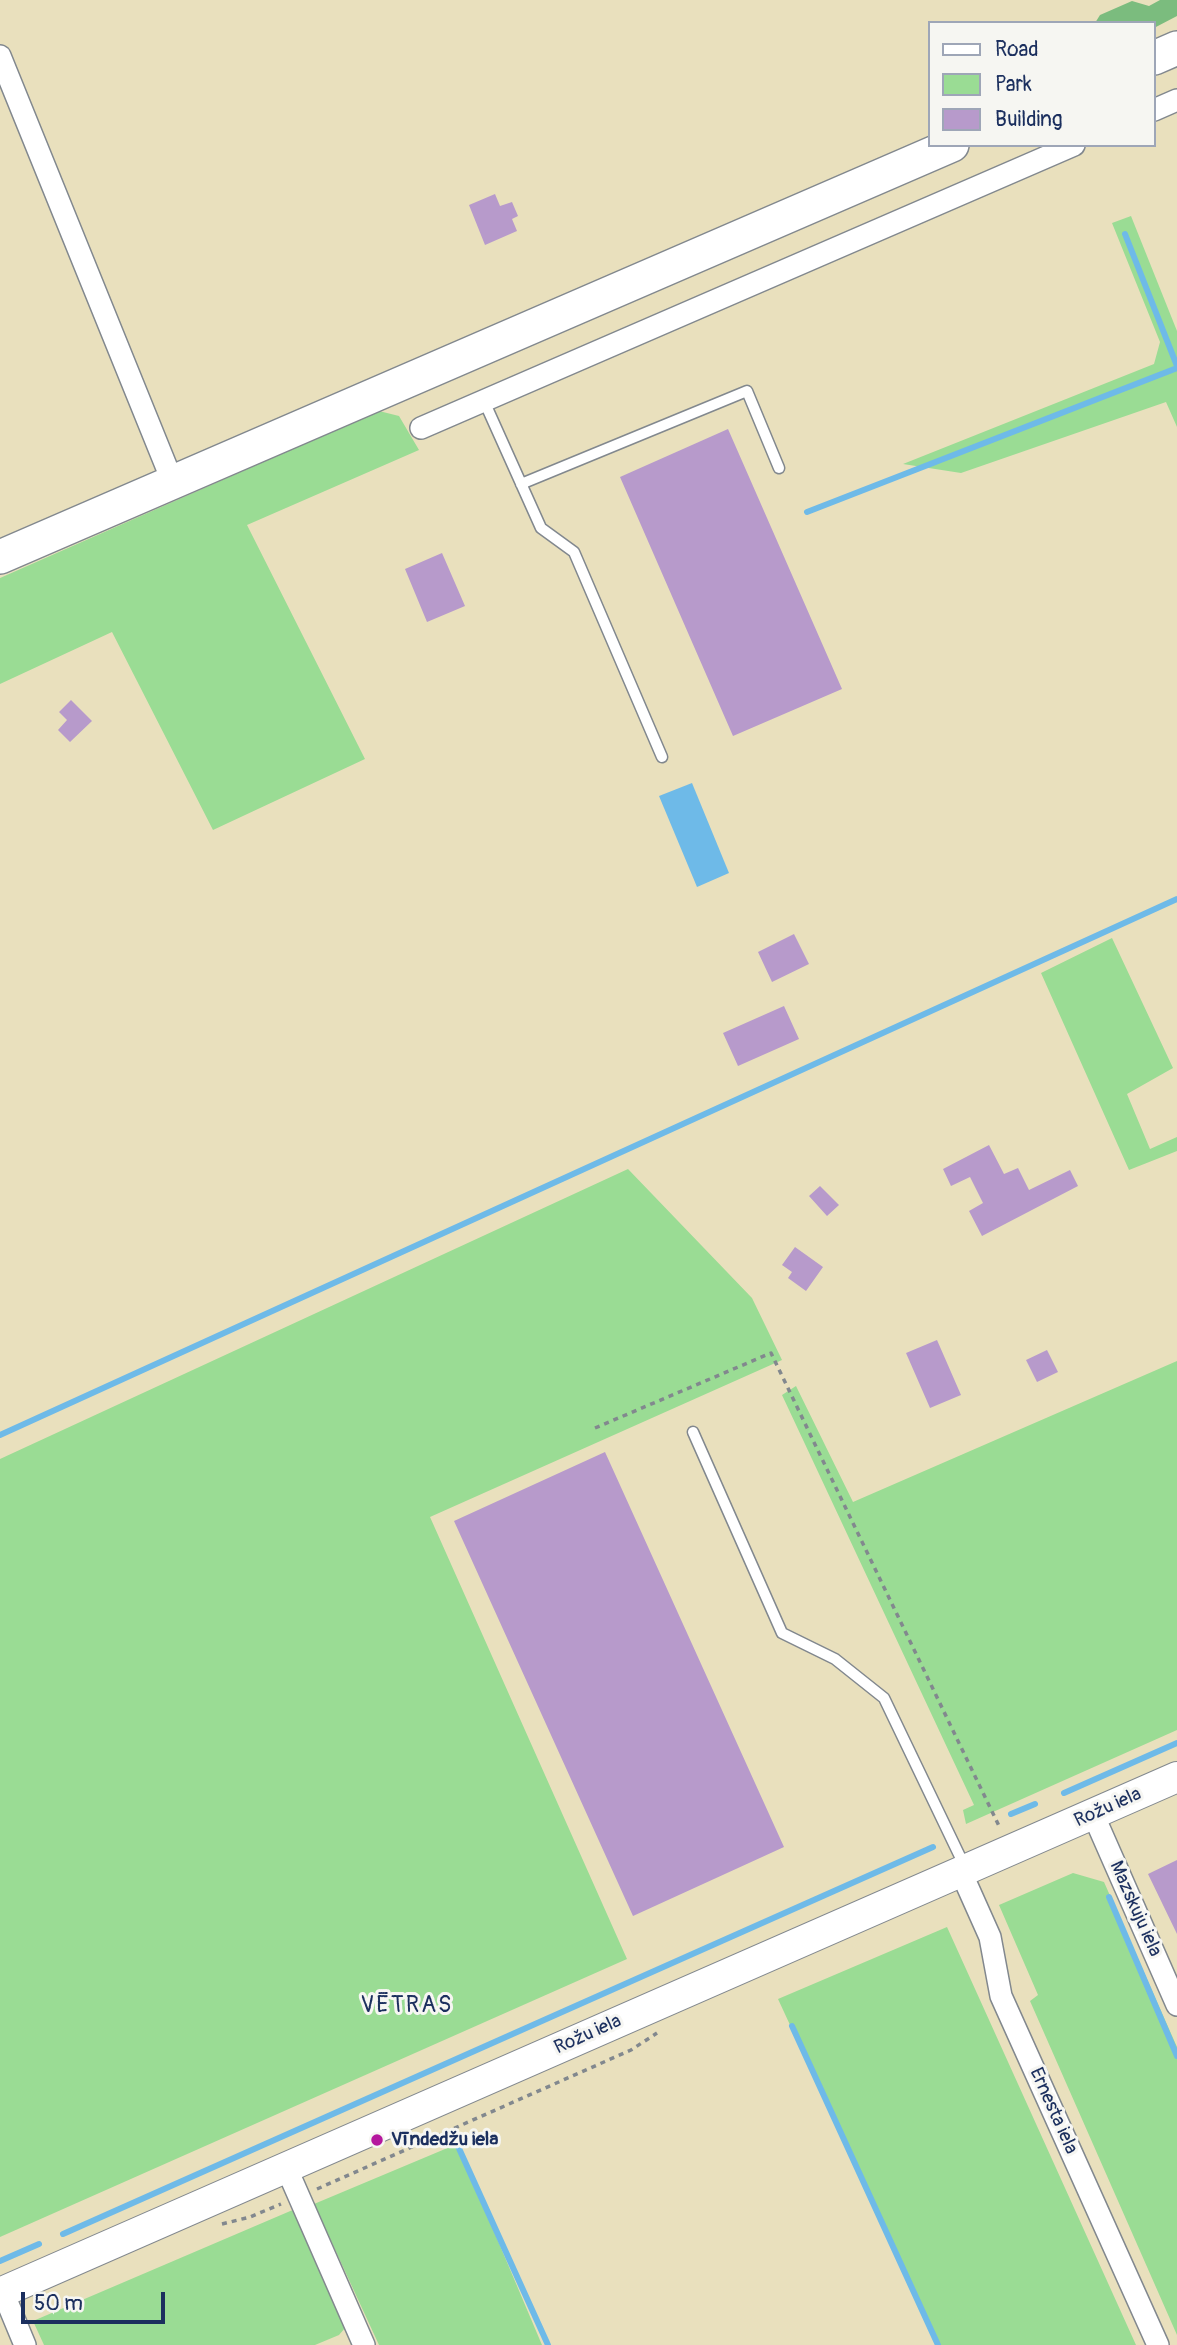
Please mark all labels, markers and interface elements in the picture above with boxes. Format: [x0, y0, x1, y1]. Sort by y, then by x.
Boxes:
legend [928, 21, 1156, 147]
text: Road [995, 36, 1039, 63]
text: Park [995, 71, 1032, 98]
text: Building [995, 106, 1062, 133]
street label: Rožu iela [1071, 1783, 1145, 1833]
street label: Mazskuju iela [1104, 1858, 1166, 1960]
district label: VĒTRAS [361, 1992, 453, 2020]
street label: Rožu iela [551, 2010, 625, 2060]
street label: Ernesta iela [1024, 2064, 1082, 2158]
place label: Vīndedžu iela [391, 2129, 498, 2151]
marker: Vīndedžu iela [369, 2132, 385, 2148]
scale bar [24, 2278, 168, 2322]
text: 50 m [34, 2290, 83, 2317]

